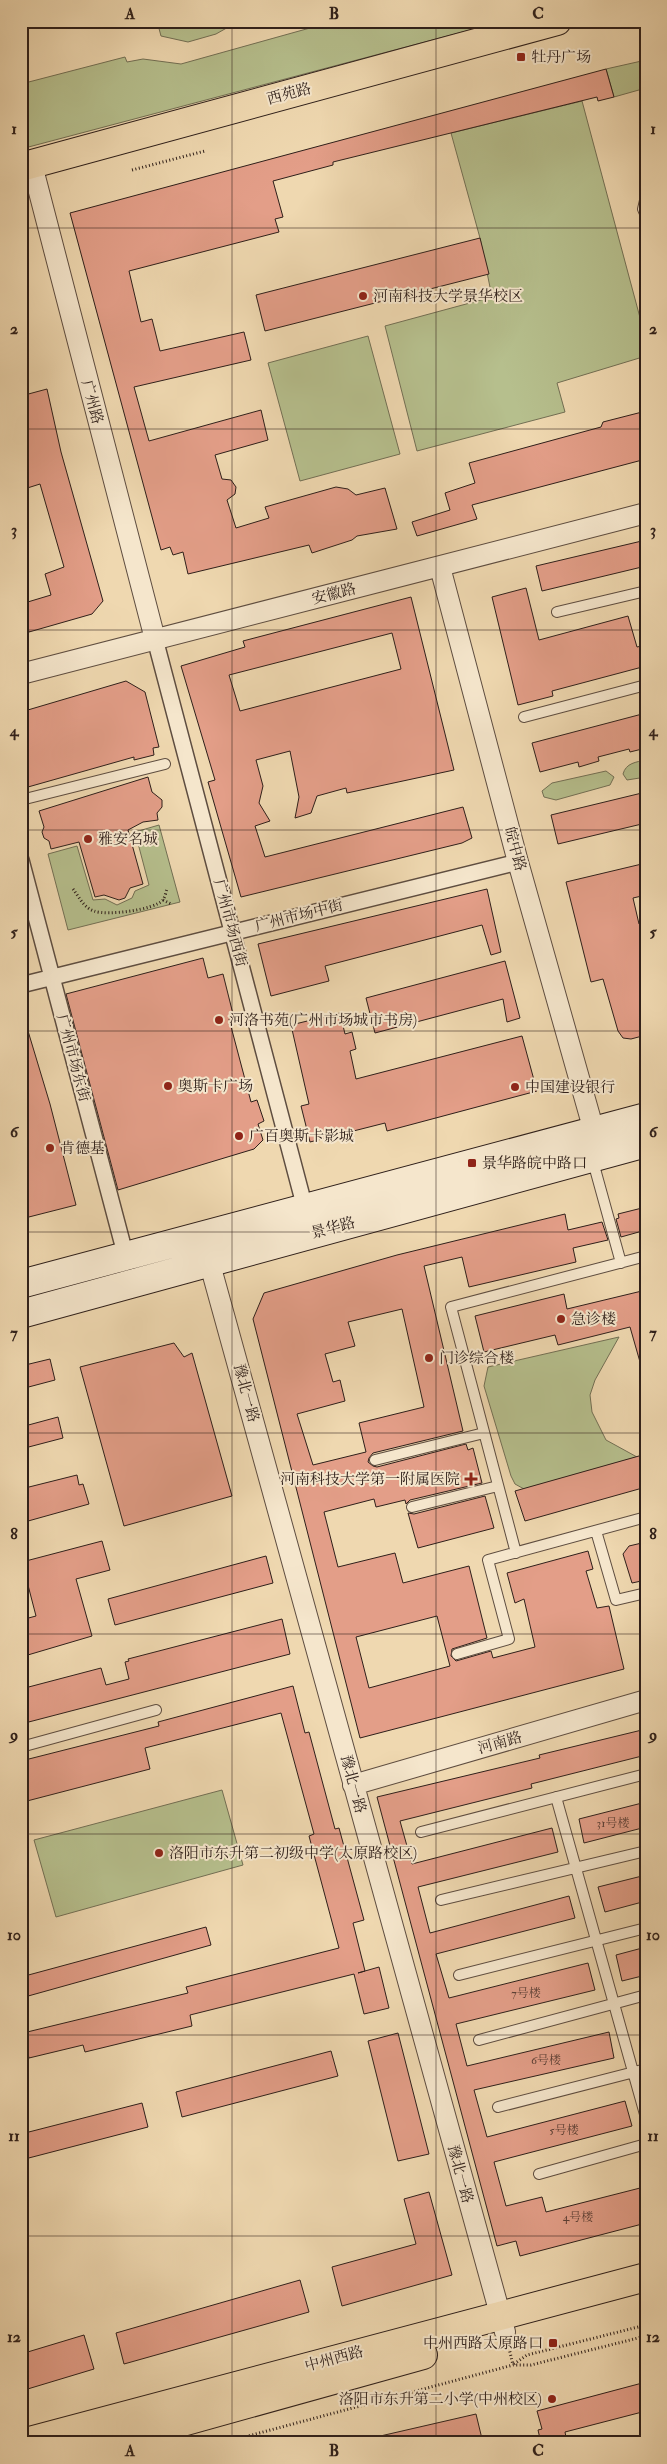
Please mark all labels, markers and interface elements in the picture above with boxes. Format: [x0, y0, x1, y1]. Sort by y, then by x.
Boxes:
text: A [124, 4, 136, 24]
text: B [329, 4, 339, 24]
text: C [532, 4, 544, 24]
place label: 牡丹广场 [531, 48, 591, 67]
marker: 牡丹广场 [515, 51, 527, 63]
street label: 西苑路 [265, 79, 313, 109]
text: 1 [11, 119, 17, 139]
text: 1 [650, 119, 656, 139]
place label: 河南科技大学景华校区 [373, 287, 523, 306]
marker: 河南科技大学景华校区 [357, 290, 369, 302]
text: 2 [10, 319, 18, 339]
text: 2 [649, 319, 657, 339]
street label: 广州路 [77, 378, 107, 426]
text: 3 [11, 520, 17, 540]
text: 3 [650, 520, 656, 540]
street label: 安徽路 [310, 579, 358, 609]
text: 4 [9, 721, 20, 741]
text: 4 [648, 721, 659, 741]
street label: 皖中路 [500, 825, 530, 873]
place label: 雅安名城 [98, 830, 158, 849]
marker: 雅安名城 [82, 833, 94, 845]
street label: 广州市场西街 [209, 877, 251, 969]
street label: 广州市场中街 [253, 896, 345, 936]
text: 5 [10, 922, 18, 942]
text: 5 [649, 922, 657, 942]
place label: 河洛书苑(广州市场城市书房) [229, 1011, 417, 1030]
street label: 广州市场东街 [52, 1012, 94, 1104]
marker: 河洛书苑(广州市场城市书房) [213, 1014, 225, 1026]
place label: 奥斯卡广场 [178, 1077, 253, 1096]
place label: 中国建设银行 [525, 1078, 615, 1097]
marker: 奥斯卡广场 [162, 1080, 174, 1092]
marker: 中国建设银行 [509, 1081, 521, 1093]
text: 6 [10, 1122, 20, 1142]
text: 6 [649, 1122, 659, 1142]
place label: 广百奥斯卡影城 [249, 1127, 354, 1146]
marker: 广百奥斯卡影城 [233, 1130, 245, 1142]
place label: 肯德基 [60, 1139, 105, 1158]
marker: 肯德基 [44, 1142, 56, 1154]
place label: 景华路皖中路口 [482, 1154, 587, 1173]
marker: 景华路皖中路口 [466, 1157, 478, 1169]
street label: 景华路 [309, 1213, 357, 1243]
place label: 急诊楼 [571, 1310, 616, 1329]
marker: 急诊楼 [555, 1313, 567, 1325]
text: 7 [10, 1323, 18, 1343]
text: 7 [649, 1323, 657, 1343]
place label: 门诊综合楼 [439, 1349, 514, 1368]
marker: 门诊综合楼 [423, 1352, 435, 1364]
street label: 豫北一路 [229, 1362, 263, 1424]
place label: 河南科技大学第一附属医院 [280, 1470, 460, 1489]
marker: 河南科技大学第一附属医院 [464, 1472, 478, 1486]
text: 8 [10, 1524, 18, 1544]
text: 8 [649, 1524, 657, 1544]
text: 9 [8, 1725, 18, 1745]
text: 9 [647, 1725, 657, 1745]
street label: 河南路 [476, 1728, 524, 1758]
street label: 豫北一路 [336, 1753, 370, 1815]
house number: 31号楼 [597, 1816, 629, 1831]
place label: 洛阳市东升第二初级中学(太原路校区) [169, 1844, 417, 1863]
marker: 洛阳市东升第二初级中学(太原路校区) [153, 1847, 165, 1859]
text: 10 [7, 1925, 21, 1945]
text: 10 [646, 1925, 660, 1945]
house number: 7号楼 [511, 1986, 541, 2001]
house number: 6号楼 [531, 2053, 561, 2068]
house number: 5号楼 [549, 2123, 579, 2138]
text: 11 [8, 2126, 20, 2146]
text: 11 [647, 2126, 659, 2146]
street label: 豫北一路 [443, 2143, 477, 2205]
house number: 4号楼 [563, 2210, 593, 2225]
text: 12 [7, 2327, 21, 2347]
text: 12 [646, 2327, 660, 2347]
place label: 中州西路太原路口 [423, 2334, 543, 2353]
marker: 中州西路太原路口 [547, 2337, 559, 2349]
street label: 中州西路 [303, 2342, 365, 2376]
place label: 洛阳市东升第二小学(中州校区) [339, 2390, 542, 2409]
marker: 洛阳市东升第二小学(中州校区) [546, 2393, 558, 2405]
text: A [124, 2441, 136, 2461]
text: B [329, 2441, 339, 2461]
text: C [532, 2441, 544, 2461]

